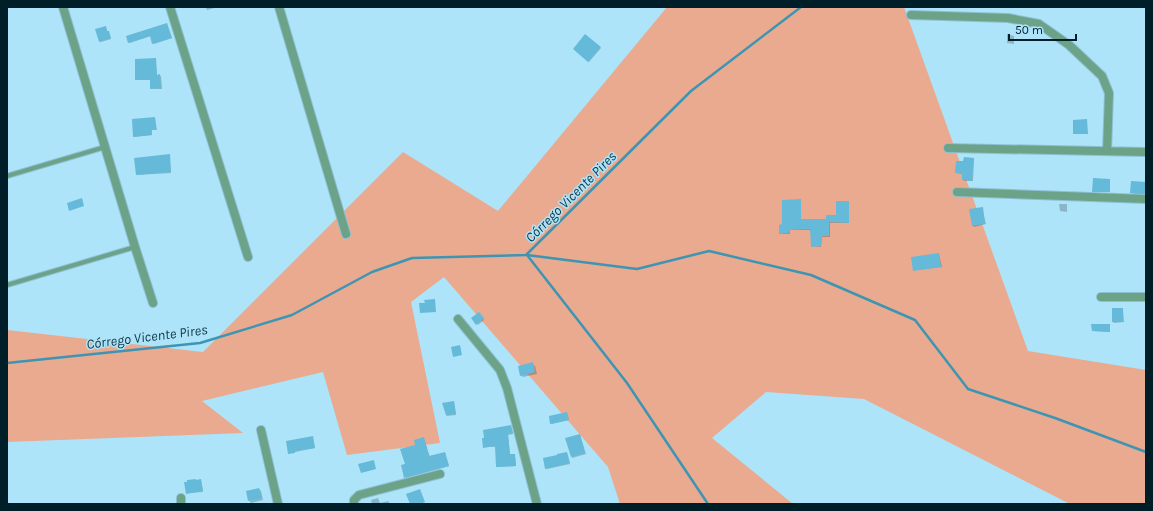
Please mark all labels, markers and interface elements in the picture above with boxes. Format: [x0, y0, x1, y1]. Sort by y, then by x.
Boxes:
scale bar [1009, 16, 1076, 42]
text: 50 m [1015, 23, 1043, 37]
water label: Córrego Vicente Pires [522, 148, 620, 246]
water label: Córrego Vicente Pires [85, 321, 209, 353]

